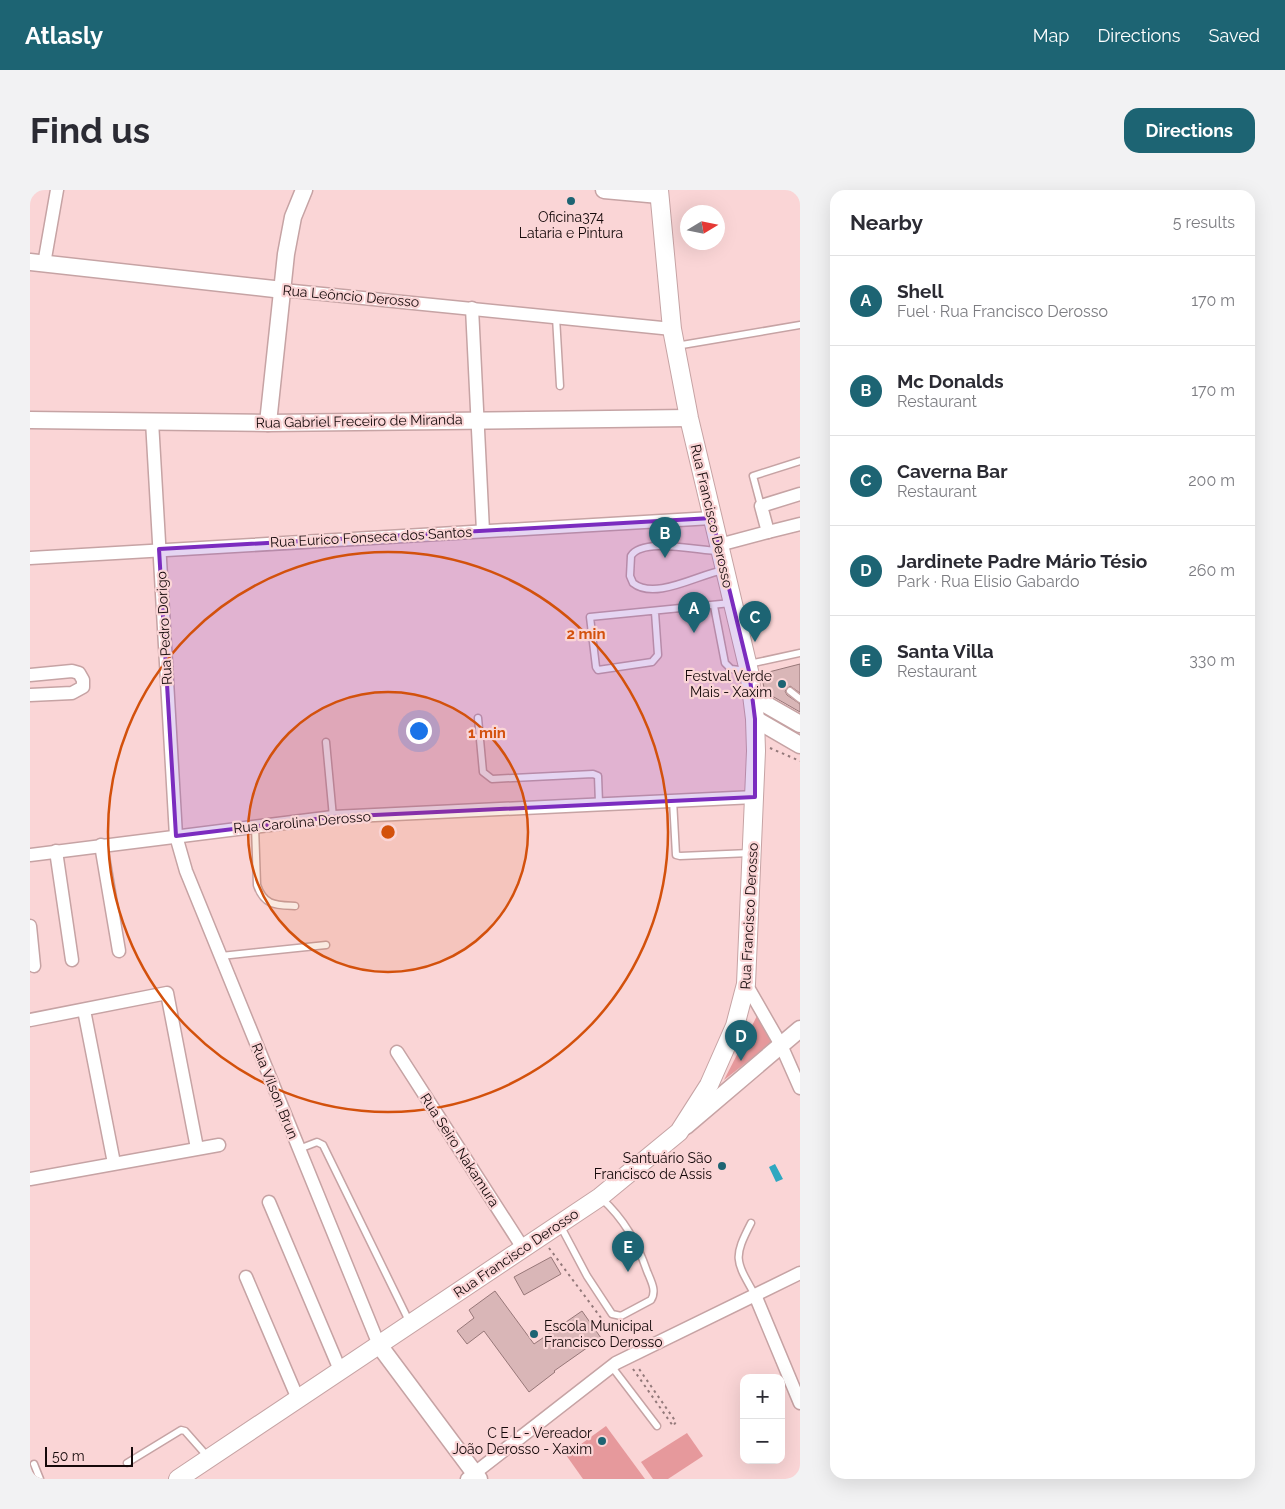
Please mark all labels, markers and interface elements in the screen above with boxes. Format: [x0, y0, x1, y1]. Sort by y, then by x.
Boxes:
text: Atlasly [25, 21, 103, 50]
text: Map [1033, 25, 1069, 46]
text: Directions [1097, 25, 1181, 46]
text: Saved [1209, 25, 1260, 46]
button: Directions [1124, 108, 1255, 153]
text: Find us [30, 110, 150, 151]
marker: Oficina374 Lataria e Pintura [565, 195, 577, 207]
north arrow [680, 205, 725, 250]
place label: Oficina374 Lataria e Pintura [519, 209, 623, 241]
text: Nearby [850, 210, 923, 235]
text: 5 results [1173, 213, 1235, 232]
text: Shell [897, 280, 944, 302]
street label: Rua Leôncio Derosso [282, 282, 420, 310]
text: A [861, 291, 871, 310]
text: 170 m [1191, 291, 1235, 310]
text: Fuel · Rua Francisco Derosso [897, 302, 1108, 321]
text: Mc Donalds [897, 370, 1004, 392]
text: B [861, 381, 871, 400]
text: 170 m [1191, 381, 1235, 400]
text: Restaurant [897, 392, 977, 411]
street label: Rua Gabriel Freceiro de Miranda [255, 411, 463, 431]
street label: Rua Francisco Derosso [688, 443, 736, 589]
text: Caverna Bar [897, 460, 1008, 482]
text: C [861, 471, 871, 490]
text: 200 m [1188, 471, 1235, 490]
text: Restaurant [897, 482, 977, 501]
pin: B [649, 517, 681, 558]
street label: Rua Eurico Fonseca dos Santos [270, 524, 473, 550]
text: Jardinete Padre Mário Tésio [897, 550, 1147, 572]
text: D [860, 561, 872, 580]
text: 260 m [1188, 561, 1235, 580]
street label: Rua Pedro Dorigo [153, 571, 175, 685]
text: Park · Rua Elisio Gabardo [897, 572, 1080, 591]
pin: A [678, 592, 710, 633]
pin: C [739, 601, 771, 642]
text: 2 min [567, 625, 605, 643]
text: Santa Villa [897, 640, 994, 662]
text: E [861, 651, 871, 670]
text: 330 m [1189, 651, 1235, 670]
text: Restaurant [897, 662, 977, 681]
place label: Festval Verde Mais - Xaxim [685, 668, 772, 700]
marker: Festval Verde Mais - Xaxim [776, 678, 788, 690]
your location [406, 718, 432, 744]
text: 1 min [468, 724, 506, 742]
street label: Rua Carolina Derosso [233, 808, 371, 836]
centre of rings [379, 823, 397, 841]
street label: Rua Francisco Derosso [737, 842, 761, 990]
pin: D [725, 1020, 757, 1061]
street label: Rua Vilson Brun [248, 1041, 302, 1141]
street label: Rua Seiro Nakamura [417, 1090, 503, 1210]
place label: Santuário São Francisco de Assis [594, 1150, 712, 1182]
marker: Santuário São Francisco de Assis [716, 1160, 728, 1172]
street label: Rua Francisco Derosso [451, 1205, 581, 1301]
pin: E [612, 1231, 644, 1272]
place label: Escola Municipal Francisco Derosso [544, 1318, 663, 1350]
marker: Escola Municipal Francisco Derosso [528, 1328, 540, 1340]
map controls [740, 1374, 785, 1464]
button: + [740, 1374, 785, 1419]
button: − [740, 1419, 785, 1464]
place label: C E L - Vereador João Derosso - Xaxim [452, 1425, 592, 1457]
marker: C E L - Vereador João Derosso - Xaxim [596, 1435, 608, 1447]
scale bar [45, 1444, 132, 1467]
text: 50 m [52, 1448, 85, 1464]

